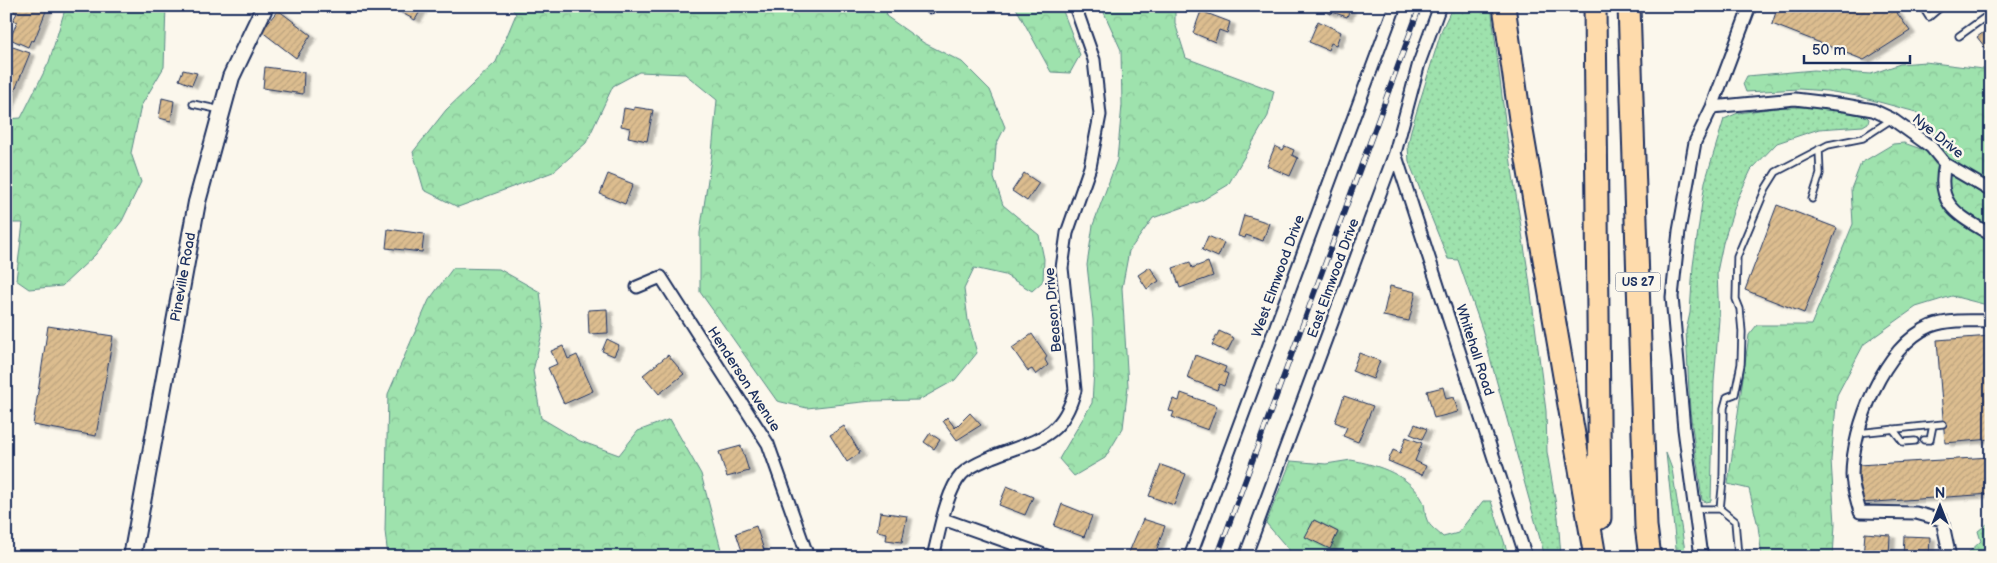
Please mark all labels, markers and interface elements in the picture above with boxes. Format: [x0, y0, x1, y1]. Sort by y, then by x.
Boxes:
scale bar [1804, 32, 1911, 64]
text: 50 m [1812, 41, 1846, 60]
street label: Nye Drive [1909, 110, 1967, 162]
street label: West Elmwood Drive [1248, 212, 1308, 340]
street label: East Elmwood Drive [1303, 216, 1363, 340]
street label: Pineville Road [167, 231, 199, 323]
street label: Beason Drive [1041, 267, 1065, 353]
road number: US 27 [1616, 272, 1660, 292]
street label: Whitehall Road [1452, 302, 1498, 398]
street label: Henderson Avenue [704, 323, 784, 435]
north arrow [1914, 480, 1964, 530]
text: N [1935, 485, 1945, 502]

